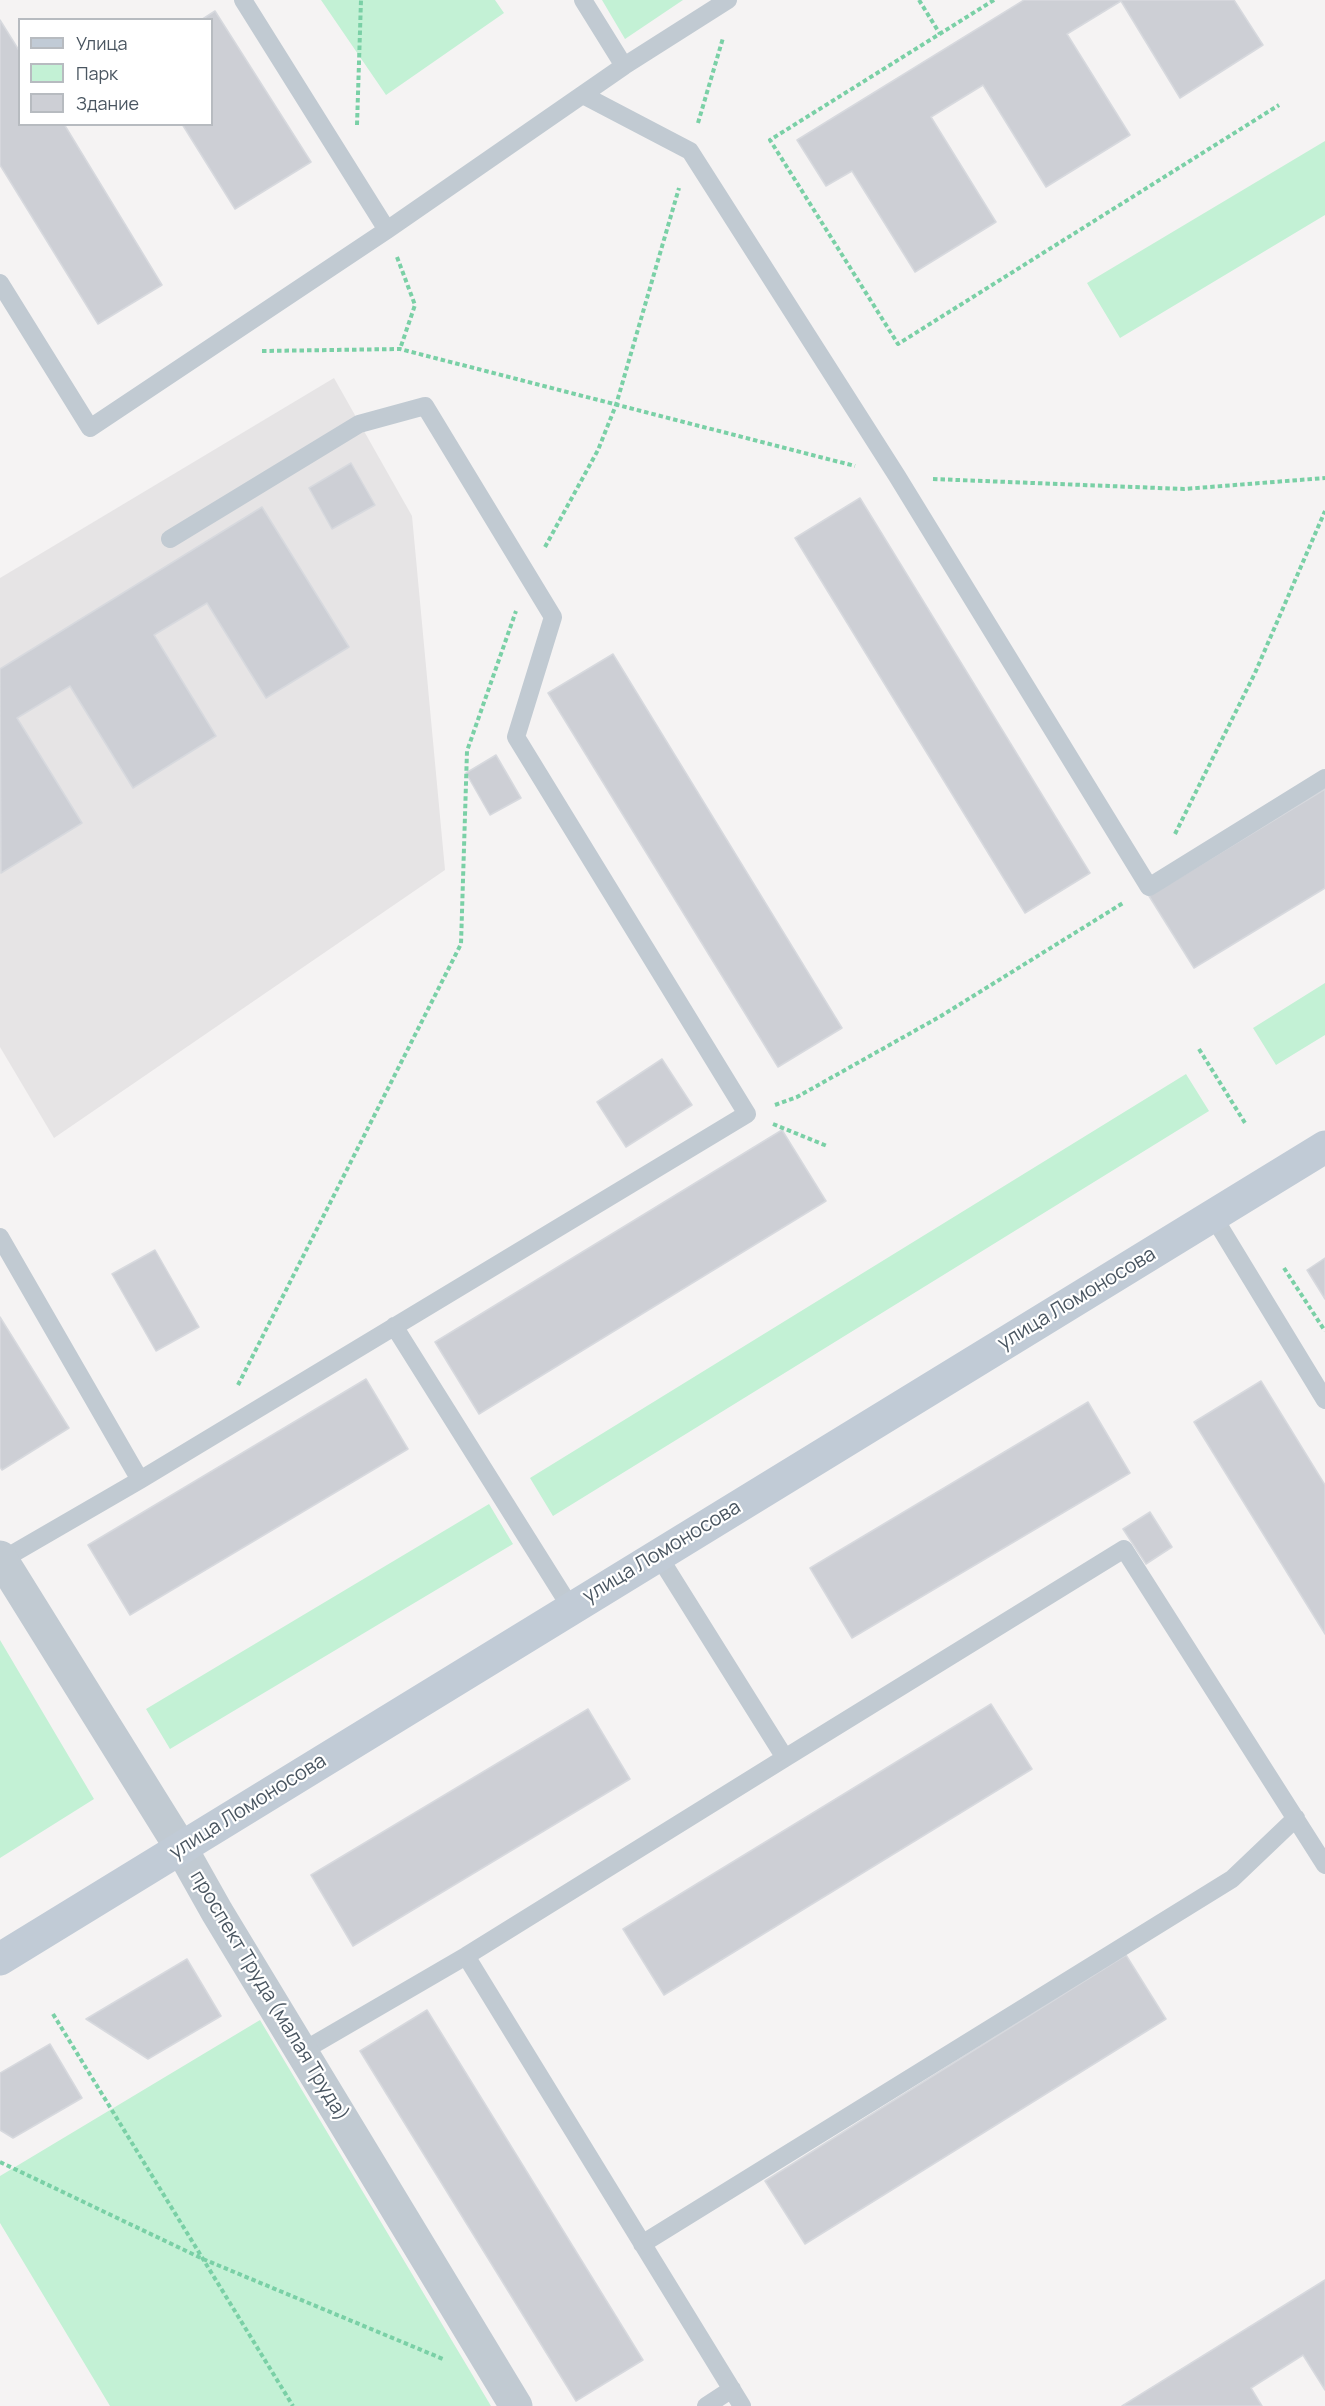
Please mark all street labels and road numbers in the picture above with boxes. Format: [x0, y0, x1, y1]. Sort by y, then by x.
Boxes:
street label: улица Ломоносова [994, 1242, 1160, 1356]
street label: улица Ломоносова [579, 1495, 745, 1609]
street label: улица Ломоносова [165, 1749, 331, 1865]
street label: проспект Труда (малая Труда) [185, 1867, 353, 2125]

